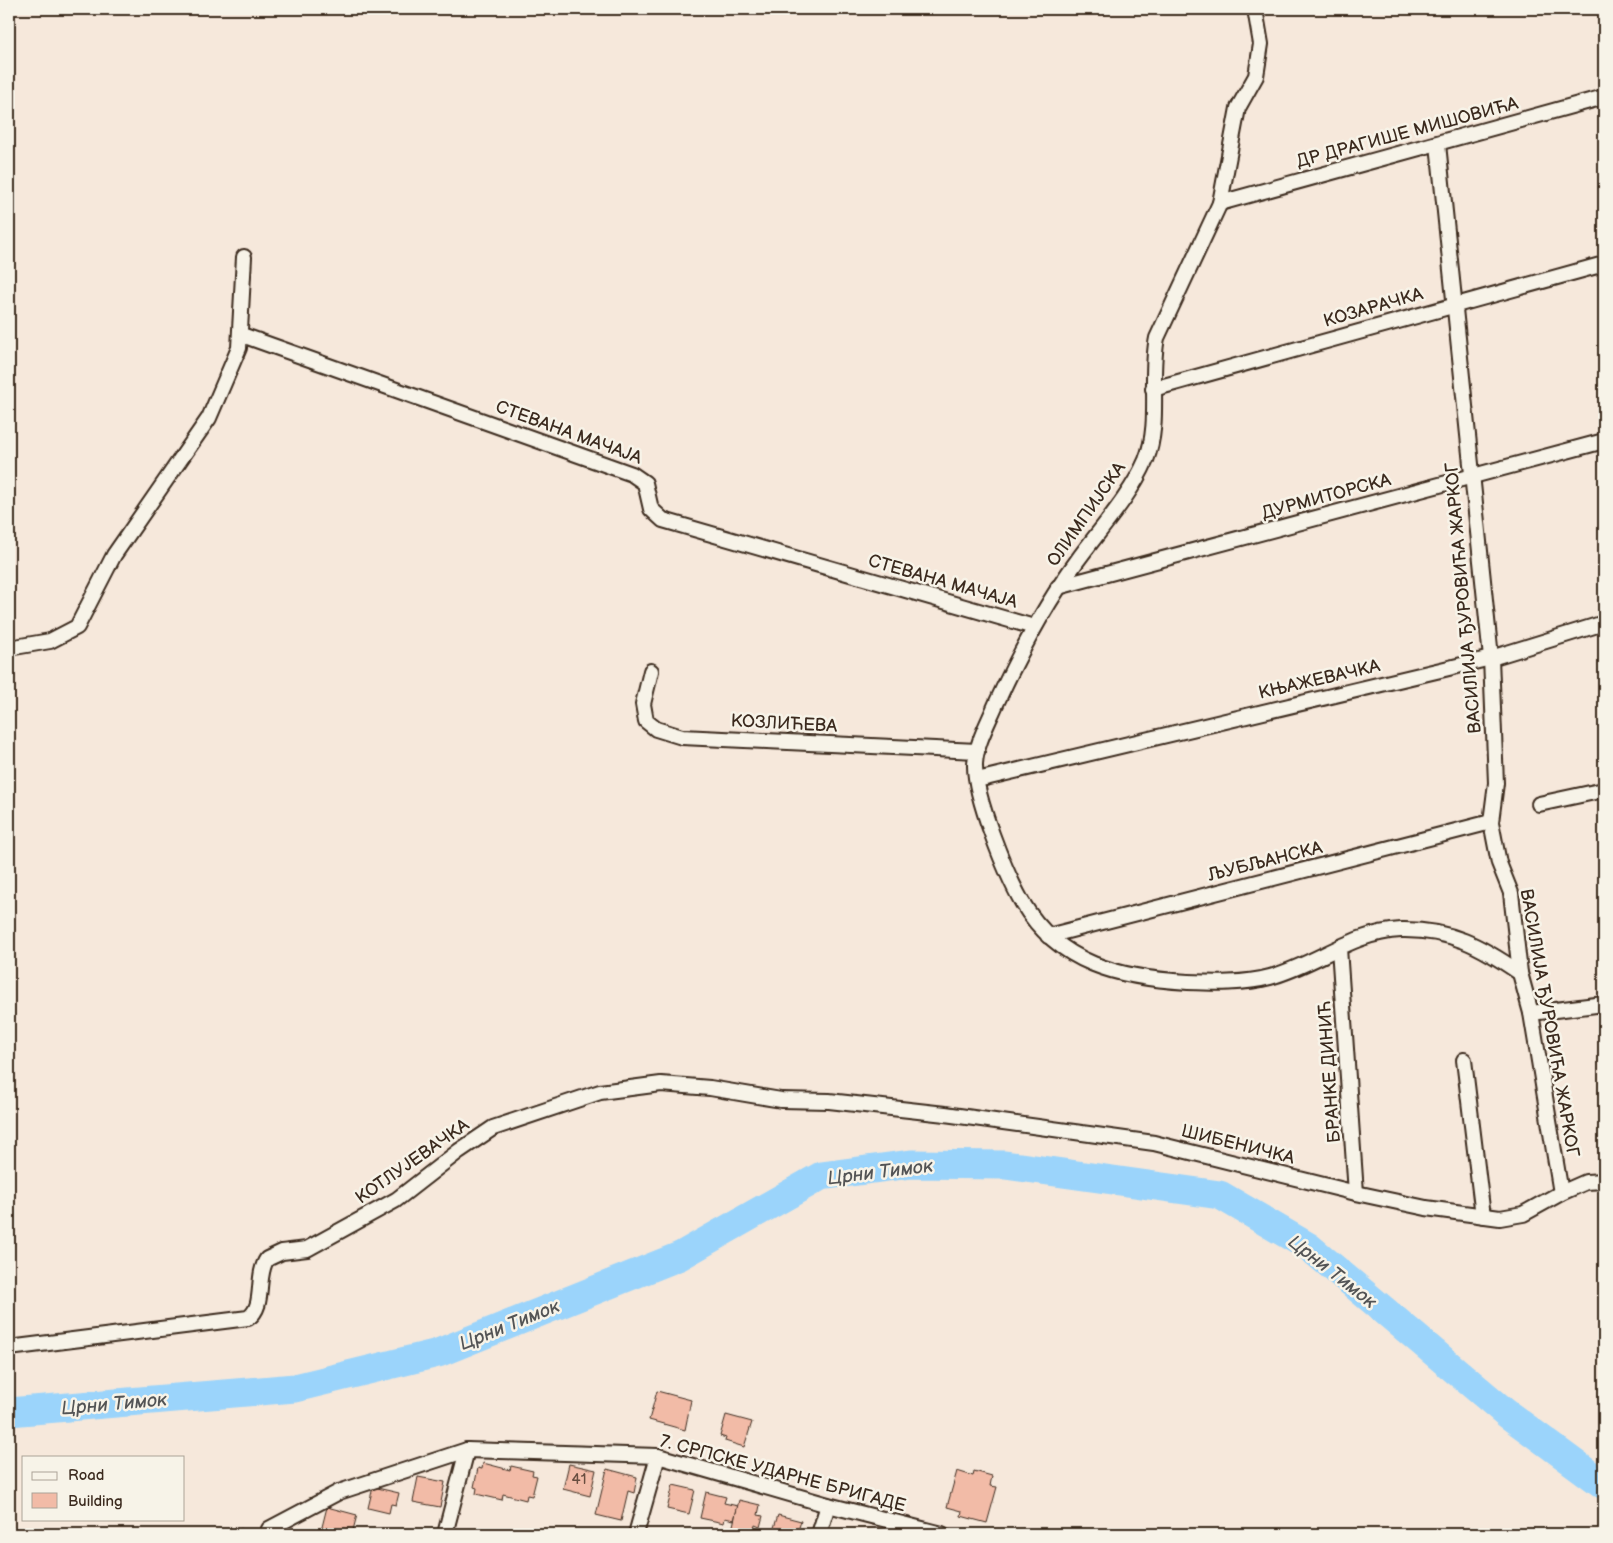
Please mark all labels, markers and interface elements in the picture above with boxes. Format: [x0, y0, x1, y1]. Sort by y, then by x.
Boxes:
street label: ДР ДРАГИШЕ МИШОВИЋА [1294, 93, 1520, 172]
street label: КОЗАРАЧКА [1321, 283, 1425, 332]
street label: СТЕВАНА МАЧАЈА [493, 396, 645, 469]
street label: ОЛИМПИЈСКА [1043, 458, 1130, 570]
street label: ВАСИЛИЈА ЂУРОВИЋА ЖАРКОГ [1441, 461, 1486, 734]
street label: ДУРМИТОРСКА [1259, 469, 1393, 524]
street label: СТЕВАНА МАЧАЈА [866, 550, 1020, 613]
street label: КЊАЖЕВАЧКА [1256, 655, 1382, 704]
street label: КОЗЛИЋЕВА [730, 710, 838, 737]
street label: ЉУБЉАНСКА [1205, 837, 1325, 886]
street label: ВАСИЛИЈА ЂУРОВИЋА ЖАРКОГ [1516, 887, 1583, 1159]
street label: БРАНКЕ ДИНИЋ [1314, 1000, 1345, 1144]
street label: КОТЛУЈЕВАЧКА [351, 1114, 473, 1208]
street label: ШИБЕНИЧКА [1179, 1120, 1297, 1169]
water label: Црни Тимок [826, 1155, 935, 1190]
water label: Црни Тимок [1283, 1230, 1382, 1314]
water label: Црни Тимок [456, 1295, 564, 1356]
water label: Црни Тимок [60, 1388, 169, 1421]
street label: 7. СРПСКЕ УДАРНЕ БРИГАДЕ [658, 1431, 908, 1516]
legend [22, 1456, 185, 1520]
text: Road [68, 1466, 104, 1485]
house number: 41 [572, 1470, 586, 1489]
text: Building [68, 1492, 123, 1511]

